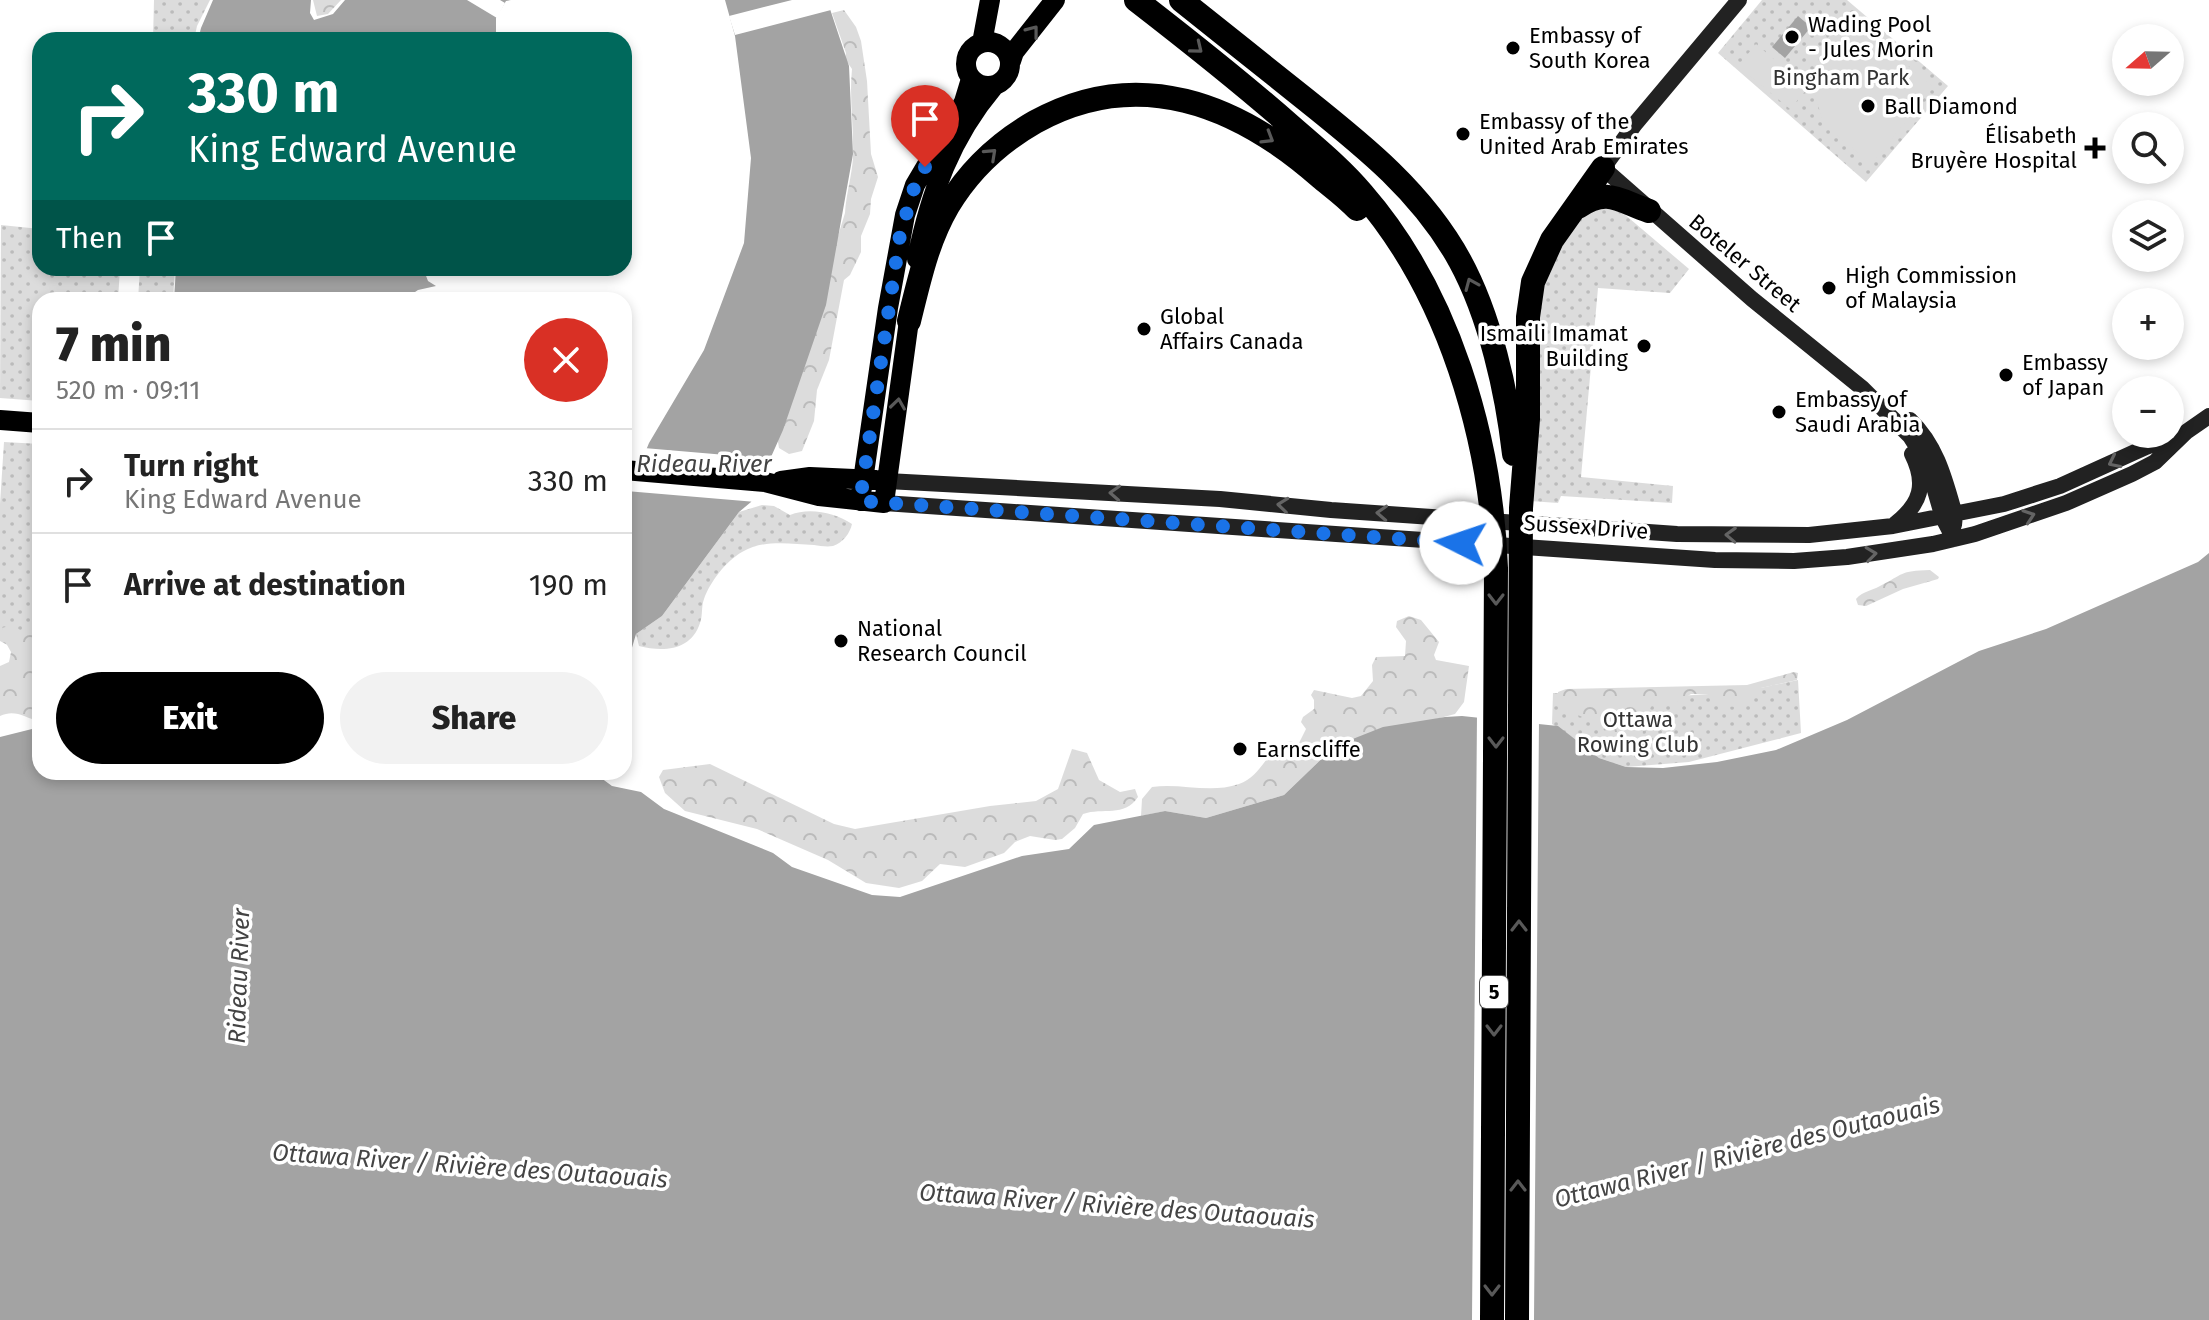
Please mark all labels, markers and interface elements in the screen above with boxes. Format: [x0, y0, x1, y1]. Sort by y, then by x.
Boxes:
place label: Wading Pool - Jules Morin [1808, 11, 1934, 63]
place label: Embassy of South Korea [1529, 22, 1650, 74]
north arrow [2112, 24, 2184, 96]
map controls [2112, 24, 2184, 448]
one-way arrow [1023, 25, 1037, 40]
marker: Wading Pool - Jules Morin [1783, 28, 1801, 46]
one-way arrow [1188, 39, 1203, 53]
marker: Embassy of South Korea [1504, 39, 1522, 57]
text: 330 m [188, 60, 340, 127]
icon: right [56, 64, 160, 168]
park label: Bingham Park [1773, 64, 1910, 91]
pin [891, 85, 959, 167]
place label: Ball Diamond [1884, 93, 2018, 120]
icon: arrive [903, 97, 947, 141]
marker: Ball Diamond [1859, 97, 1877, 115]
place label: Embassy of the United Arab Emirates [1479, 108, 1689, 160]
button: search [2112, 112, 2184, 184]
place label: Élisabeth Bruyère Hospital [1911, 122, 2077, 174]
marker: Embassy of the United Arab Emirates [1454, 125, 1472, 143]
text: King Edward Avenue [188, 128, 517, 172]
one-way arrow [1259, 128, 1274, 144]
marker: Élisabeth Bruyère Hospital [2084, 137, 2106, 159]
one-way arrow [982, 148, 996, 163]
button: layers [2112, 200, 2184, 272]
street label: Boteler Street [1683, 208, 1807, 318]
icon: arrive [139, 216, 183, 260]
text: Then [56, 220, 123, 256]
place label: High Commission of Malaysia [1845, 262, 2017, 314]
one-way arrow [1464, 278, 1480, 292]
marker: High Commission of Malaysia [1820, 279, 1838, 297]
button: + [2112, 288, 2184, 360]
place label: Global Affairs Canada [1160, 303, 1303, 355]
text: 7 min [56, 316, 171, 374]
button: close [524, 318, 608, 402]
marker: Global Affairs Canada [1135, 320, 1153, 338]
place label: Ismaili Imamat Building [1480, 320, 1629, 372]
marker: Ismaili Imamat Building [1635, 337, 1653, 355]
place label: Embassy of Japan [2022, 349, 2108, 401]
marker: Embassy of Japan [1997, 366, 2015, 384]
text: 520 m · 09:11 [56, 375, 201, 406]
button: − [2112, 376, 2184, 448]
place label: Embassy of Saudi Arabia [1795, 386, 1921, 438]
one-way arrow [889, 397, 906, 411]
marker: Embassy of Saudi Arabia [1770, 403, 1788, 421]
text: Turn right [124, 448, 259, 484]
water label: Rideau River [636, 450, 773, 478]
one-way arrow [2108, 452, 2123, 468]
icon: right [56, 459, 100, 503]
text: 330 m [528, 463, 608, 499]
text: King Edward Avenue [124, 484, 362, 515]
one-way arrow [1108, 485, 1121, 502]
one-way arrow [1276, 497, 1289, 514]
position arrow [1419, 501, 1503, 585]
one-way arrow [1375, 505, 1388, 522]
street label: Sussex Drive [1523, 509, 1649, 545]
one-way arrow [2021, 510, 2035, 526]
one-way arrow [1724, 527, 1737, 544]
one-way arrow [1864, 546, 1878, 563]
icon: arrive [56, 563, 100, 607]
text: Arrive at destination [124, 567, 406, 603]
text: 190 m [529, 567, 608, 603]
one-way arrow [1487, 593, 1505, 606]
place label: National Research Council [857, 615, 1027, 667]
marker: National Research Council [832, 632, 850, 650]
button: Exit [56, 672, 324, 764]
button: Share [340, 672, 608, 764]
park label: Ottawa Rowing Club [1577, 706, 1699, 758]
place label: Earnscliffe [1256, 736, 1361, 763]
one-way arrow [1487, 736, 1505, 749]
marker: Earnscliffe [1231, 740, 1249, 758]
water label: Rideau River [223, 907, 255, 1044]
one-way arrow [1510, 919, 1528, 932]
road number: 5 [1480, 976, 1508, 1008]
one-way arrow [1485, 1024, 1503, 1037]
water label: Ottawa River / Rivière des Outaouais [1551, 1090, 1943, 1214]
water label: Ottawa River / Rivière des Outaouais [271, 1138, 669, 1194]
water label: Ottawa River / Rivière des Outaouais [918, 1178, 1316, 1234]
one-way arrow [1509, 1179, 1527, 1192]
one-way arrow [1483, 1284, 1501, 1297]

